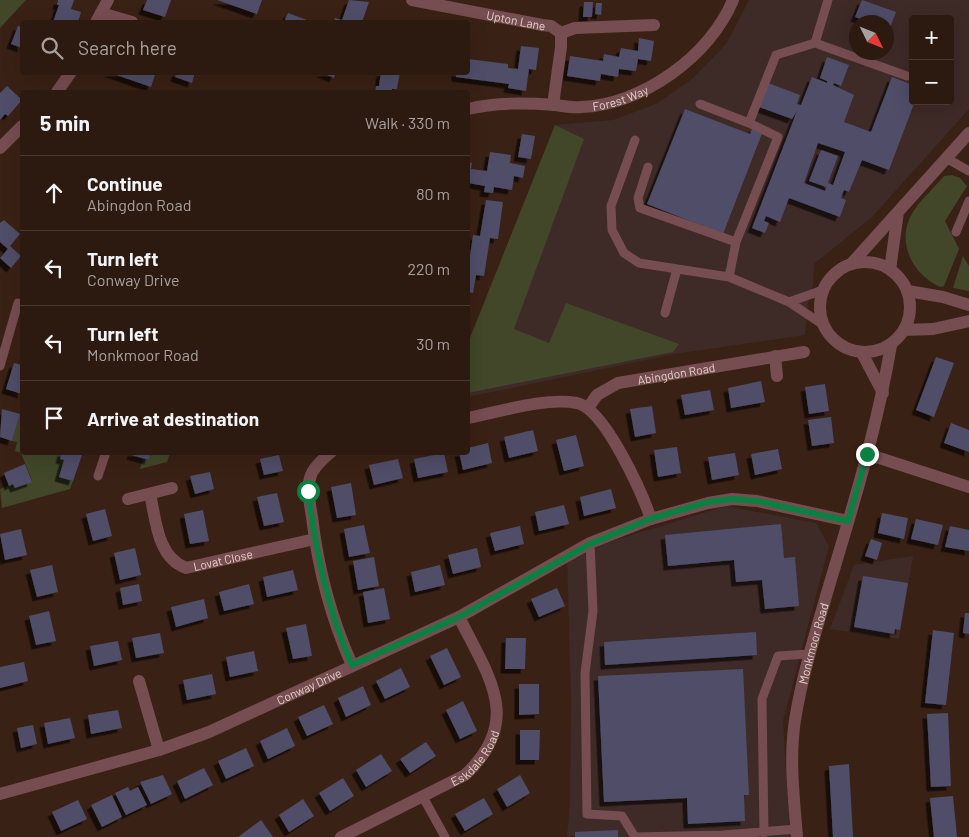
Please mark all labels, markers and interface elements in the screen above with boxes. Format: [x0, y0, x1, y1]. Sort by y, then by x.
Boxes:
street label: Upton Lane [485, 7, 546, 32]
north arrow [849, 15, 894, 60]
map controls [909, 15, 954, 105]
button: + [909, 15, 954, 60]
search box [20, 20, 470, 75]
icon: search [38, 34, 66, 62]
text: Search here [78, 36, 177, 59]
button: − [909, 60, 954, 105]
street label: Forest Way [592, 82, 651, 113]
text: 5 min [40, 110, 90, 135]
text: Walk · 330 m [365, 113, 450, 132]
text: Continue [87, 172, 163, 195]
icon: ahead [40, 179, 68, 207]
text: 80 m [416, 184, 450, 203]
text: Abingdon Road [87, 195, 191, 214]
text: Turn left [87, 247, 158, 270]
icon: left [40, 254, 68, 282]
text: 220 m [407, 259, 450, 278]
text: Conway Drive [87, 270, 180, 289]
text: Turn left [87, 322, 158, 345]
icon: left [40, 329, 68, 357]
text: 30 m [416, 334, 450, 353]
text: Monkmoor Road [87, 345, 199, 364]
street label: Abingdon Road [636, 360, 716, 387]
icon: arrive [40, 404, 68, 432]
text: Arrive at destination [87, 407, 259, 430]
route end [856, 443, 879, 466]
route start [297, 480, 320, 503]
street label: Lovat Close [192, 546, 254, 573]
street label: Monkmoor Road [795, 601, 831, 686]
street label: Conway Drive [274, 665, 343, 707]
street label: Eskdale Road [448, 728, 501, 788]

